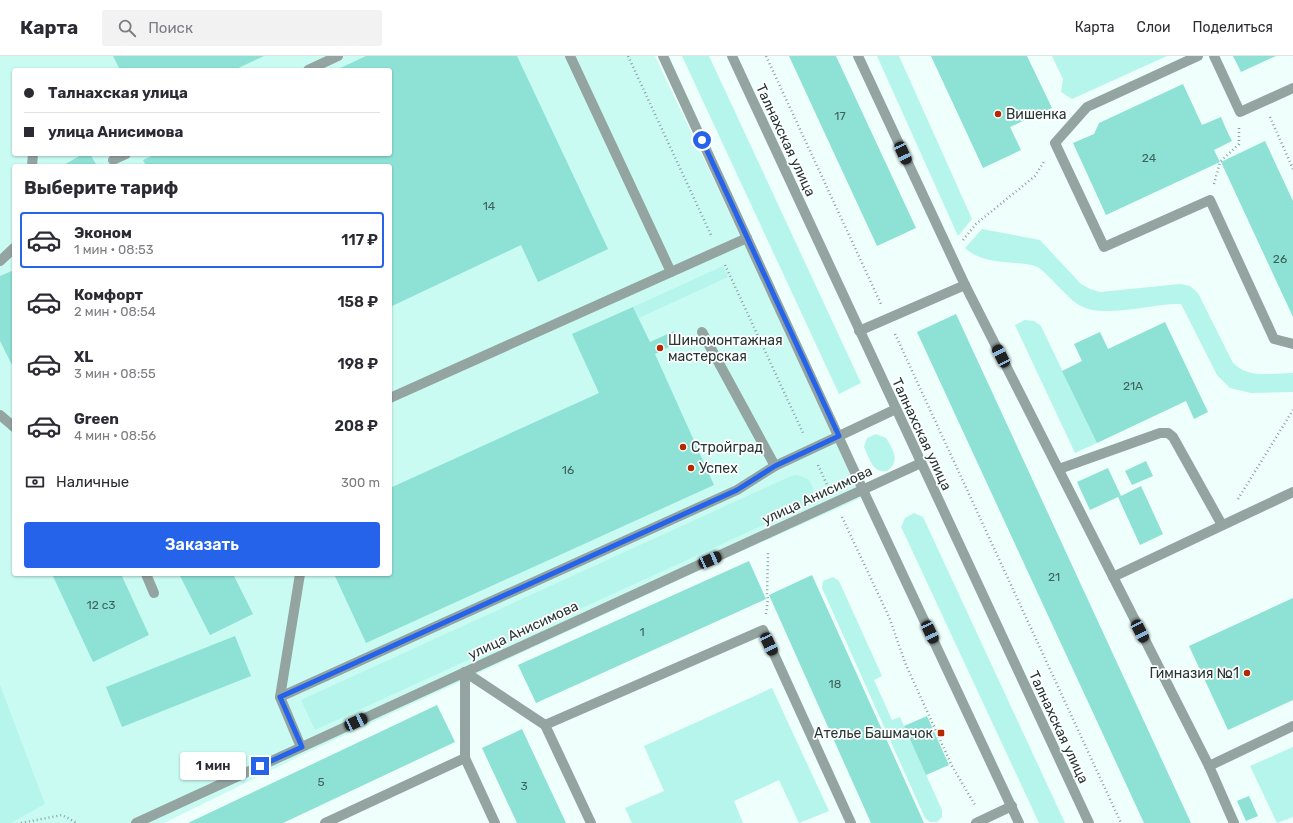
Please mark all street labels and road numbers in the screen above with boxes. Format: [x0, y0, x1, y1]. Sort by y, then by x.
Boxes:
street label: Талнахская улица [752, 81, 819, 199]
street label: Талнахская улица [888, 375, 955, 493]
street label: улица Анисимова [759, 462, 875, 528]
street label: улица Анисимова [465, 597, 581, 663]
street label: Талнахская улица [1025, 668, 1092, 786]

